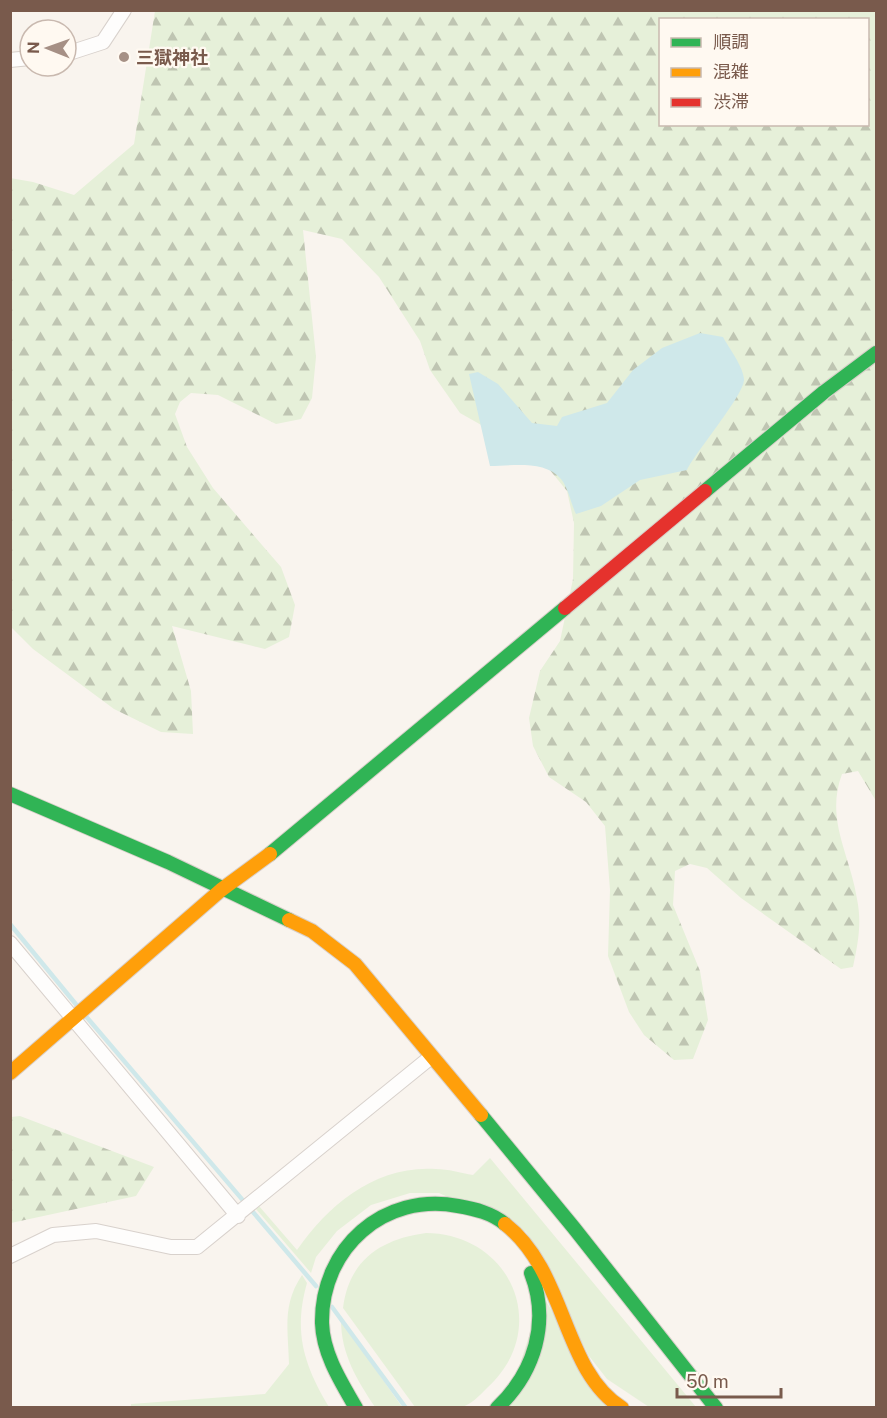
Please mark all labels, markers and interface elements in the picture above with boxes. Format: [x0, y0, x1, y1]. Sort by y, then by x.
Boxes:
north arrow [18, 18, 78, 78]
legend [659, 18, 869, 126]
text: 順調 [713, 31, 749, 52]
text: N [24, 41, 43, 54]
place label: 三獄神社 [136, 47, 208, 68]
marker: 三獄神社 [117, 50, 131, 64]
text: 混雑 [713, 61, 749, 82]
text: 渋滞 [713, 91, 749, 112]
scale bar [677, 1361, 780, 1399]
text: 50 m [686, 1371, 729, 1392]

